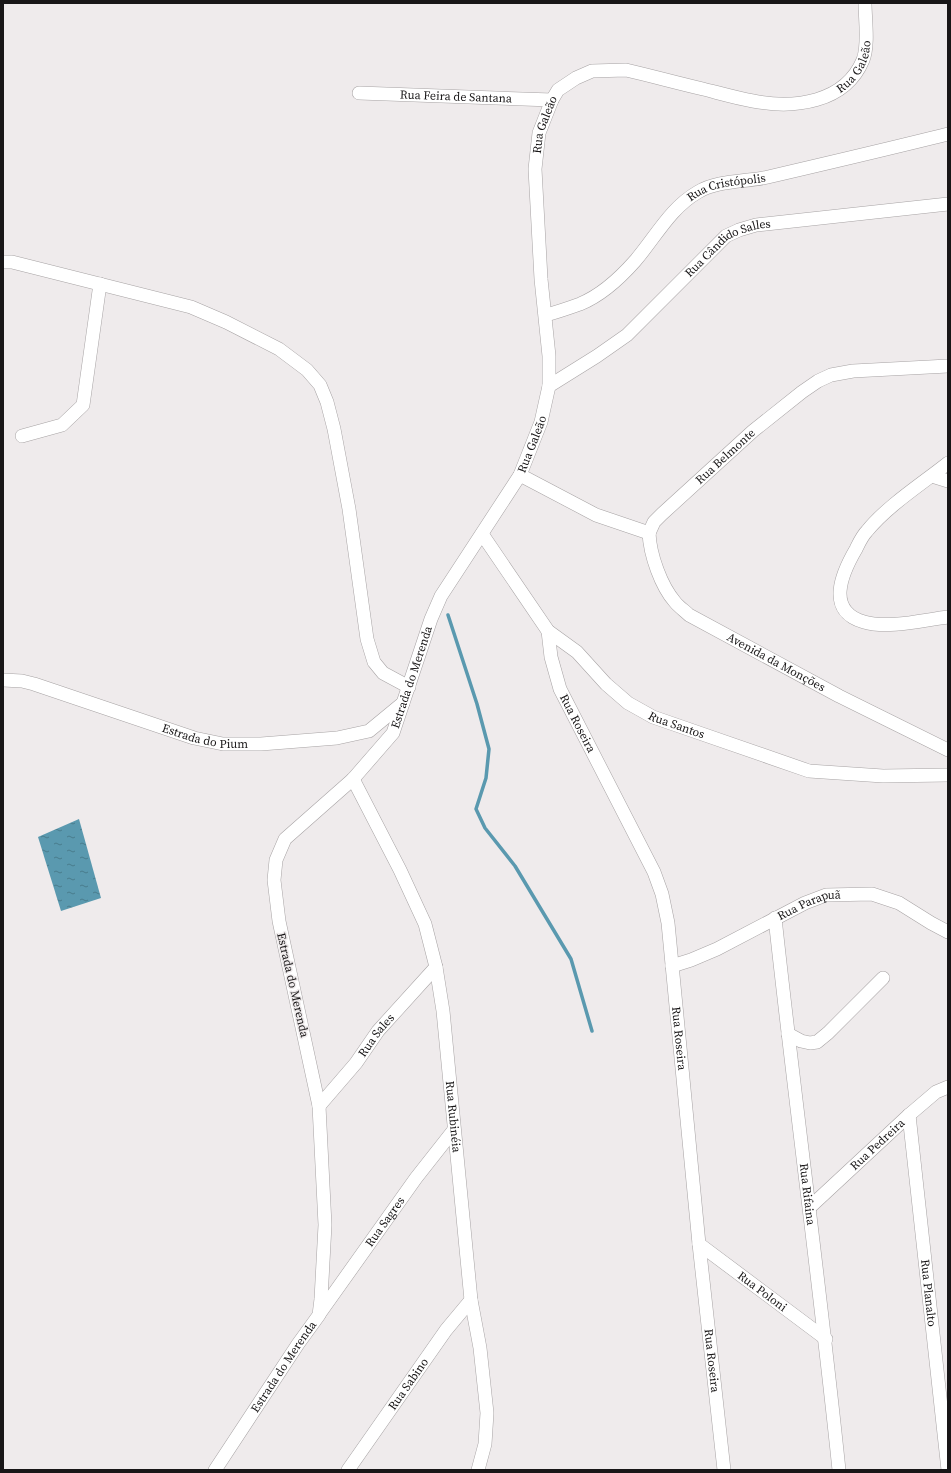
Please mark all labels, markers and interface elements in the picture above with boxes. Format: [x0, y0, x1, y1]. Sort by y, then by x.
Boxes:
street label: Rua Galeão [833, 39, 874, 97]
street label: Rua Feira de Santana [400, 86, 513, 107]
street label: Rua Galeão [529, 92, 561, 155]
street label: Rua Cristópolis [684, 170, 767, 205]
street label: Rua Cândido Salles [681, 215, 771, 281]
street label: Rua Galeão [514, 414, 550, 475]
street label: Rua Belmonte [692, 425, 758, 488]
street label: Estrada do Merenda [387, 623, 436, 731]
street label: Avenida da Monções [724, 629, 828, 695]
street label: Rua Roseira [556, 691, 600, 756]
street label: Rua Santos [645, 708, 707, 742]
street label: Estrada do Pium [160, 720, 248, 752]
street label: Rua Parapuã [774, 887, 842, 924]
street label: Estrada do Merenda [273, 931, 313, 1040]
street label: Rua Roseira [668, 1006, 690, 1072]
street label: Rua Sales [354, 1010, 398, 1060]
street label: Rua Rubinéia [442, 1080, 465, 1154]
street label: Rua Pedreira [847, 1114, 909, 1174]
street label: Rua Rifaina [796, 1162, 819, 1227]
street label: Rua Sagres [361, 1193, 408, 1250]
street label: Rua Planalto [917, 1258, 940, 1328]
street label: Rua Poloni [734, 1268, 791, 1315]
street label: Estrada do Merenda [247, 1317, 321, 1416]
street label: Rua Roseira [700, 1328, 723, 1394]
street label: Rua Sabino [384, 1354, 432, 1413]

